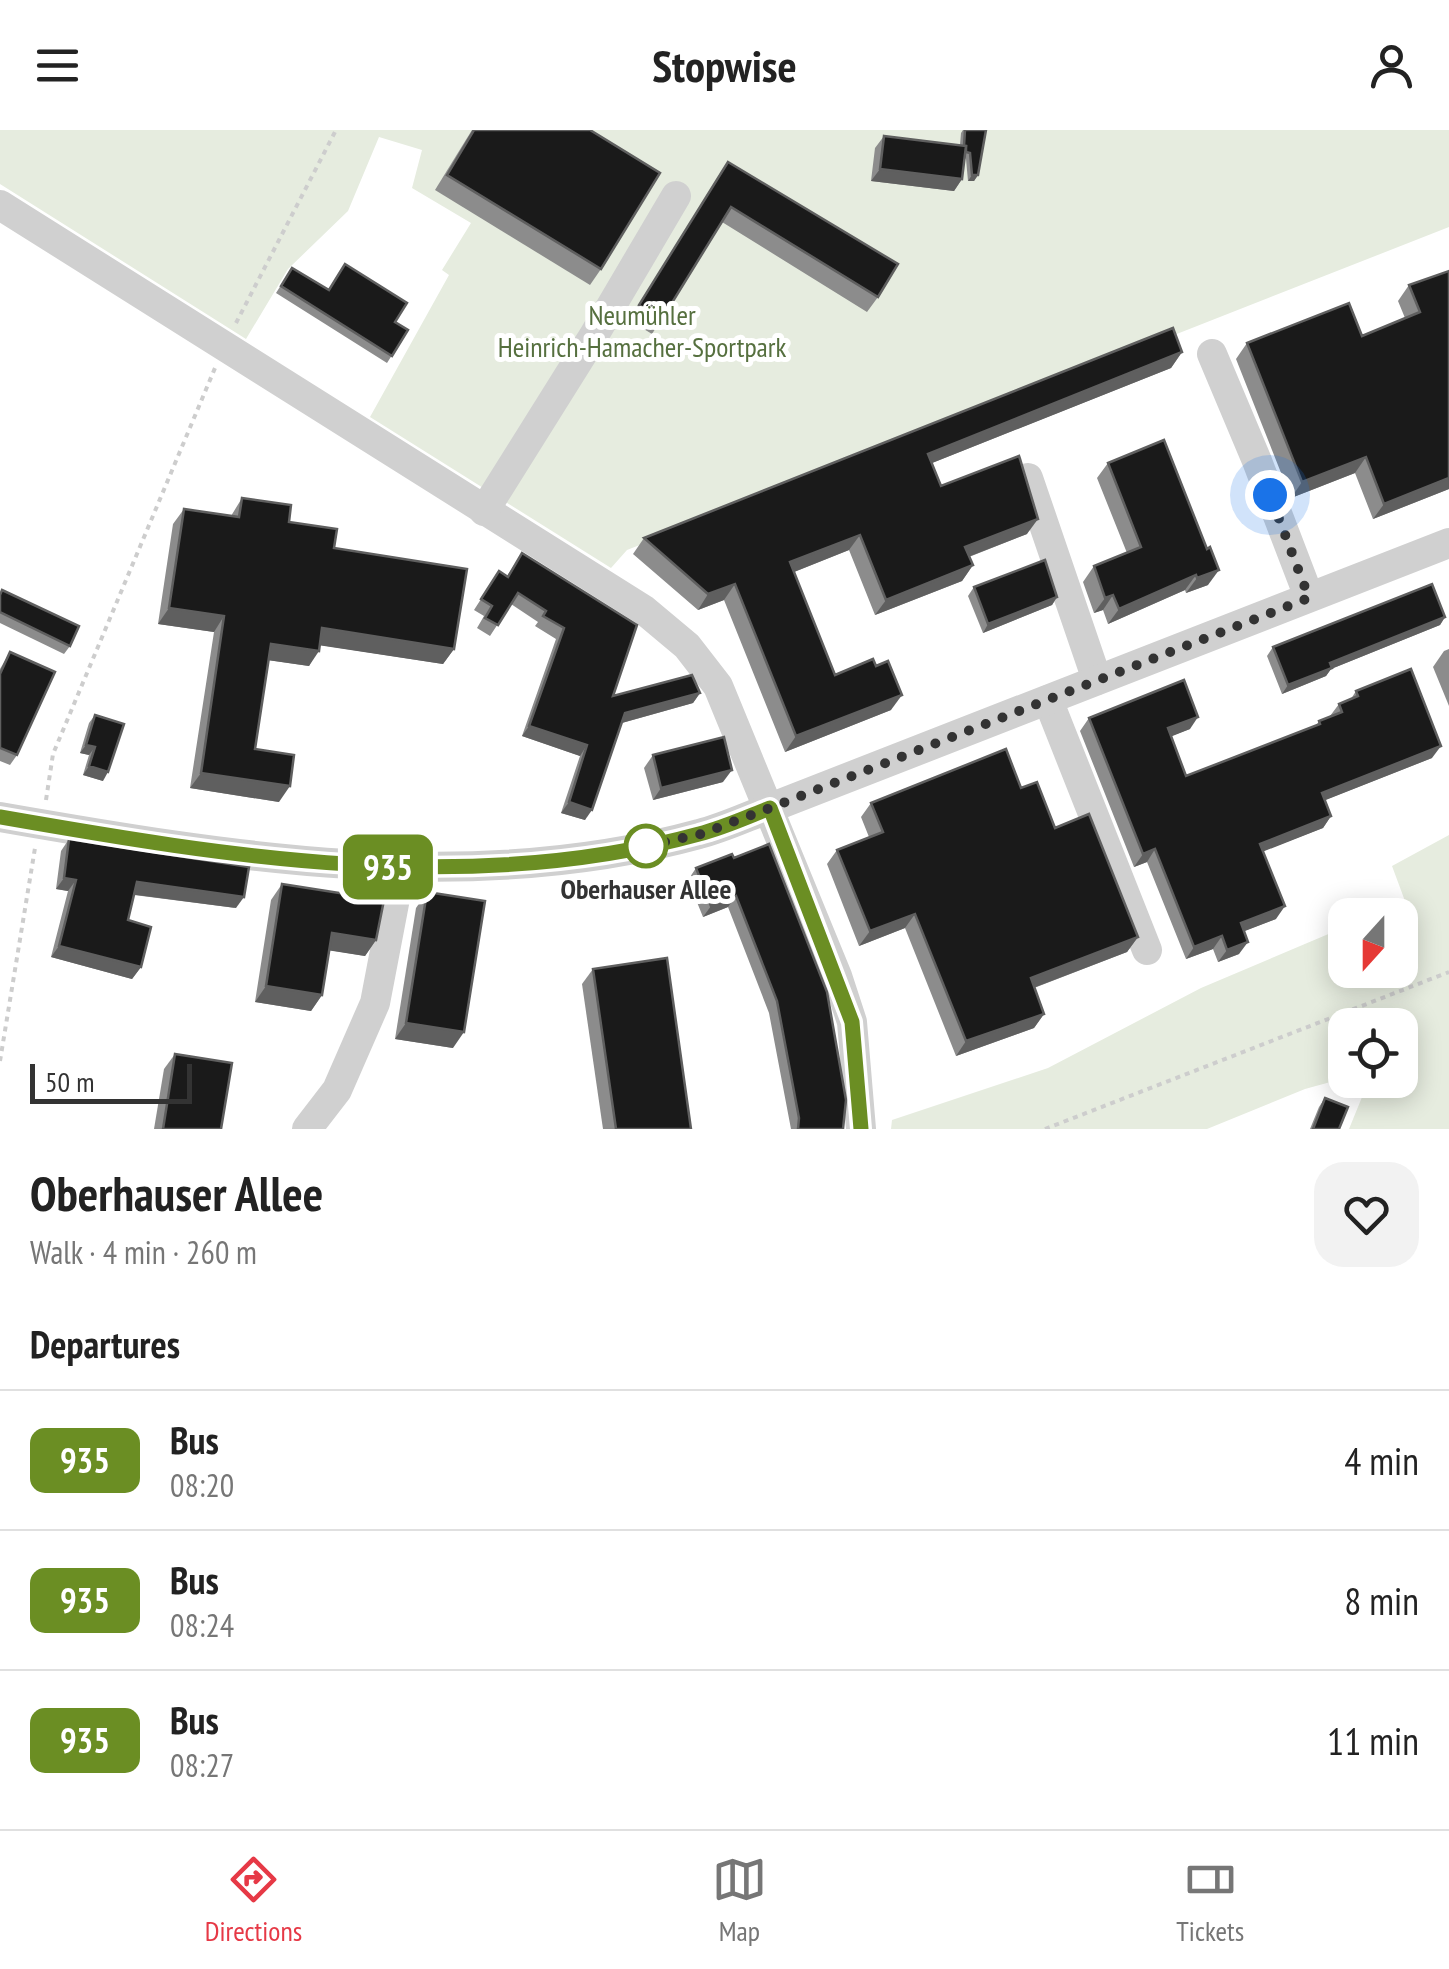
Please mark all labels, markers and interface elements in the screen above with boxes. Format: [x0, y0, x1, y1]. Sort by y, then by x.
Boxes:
text: Stopwise [652, 36, 797, 94]
icon: menu [30, 38, 85, 93]
icon: person [1364, 38, 1419, 93]
park label: Neumühler Heinrich-Hamacher-Sportpark [498, 296, 786, 365]
your location [1245, 470, 1295, 520]
marker: Oberhauser Allee [625, 825, 667, 867]
line badge: 935 [330, 834, 446, 900]
text: 935 [363, 844, 413, 890]
place label: Oberhauser Allee [560, 870, 732, 907]
north arrow [1328, 898, 1418, 988]
map controls [1328, 898, 1418, 1098]
button: locate [1328, 1008, 1418, 1098]
scale bar [30, 1059, 192, 1104]
text: 50 m [45, 1063, 94, 1100]
text: Oberhauser Allee [30, 1162, 323, 1224]
button: heart [1314, 1162, 1419, 1267]
text: Walk · 4 min · 260 m [30, 1231, 257, 1273]
text: Departures [30, 1319, 180, 1368]
text: Bus [170, 1415, 219, 1464]
text: 4 min [1344, 1436, 1419, 1485]
text: 935 [60, 1437, 110, 1483]
text: 08:20 [170, 1464, 234, 1506]
text: Bus [170, 1555, 219, 1604]
text: 8 min [1344, 1576, 1419, 1625]
text: 935 [60, 1577, 110, 1623]
text: 08:24 [170, 1604, 234, 1646]
text: Bus [170, 1695, 219, 1744]
text: 11 min [1327, 1716, 1419, 1765]
text: 935 [60, 1717, 110, 1763]
text: 08:27 [170, 1744, 234, 1786]
tab: Directions [205, 1852, 302, 1949]
tab: Map [712, 1852, 767, 1949]
tab: Tickets [1176, 1852, 1244, 1949]

